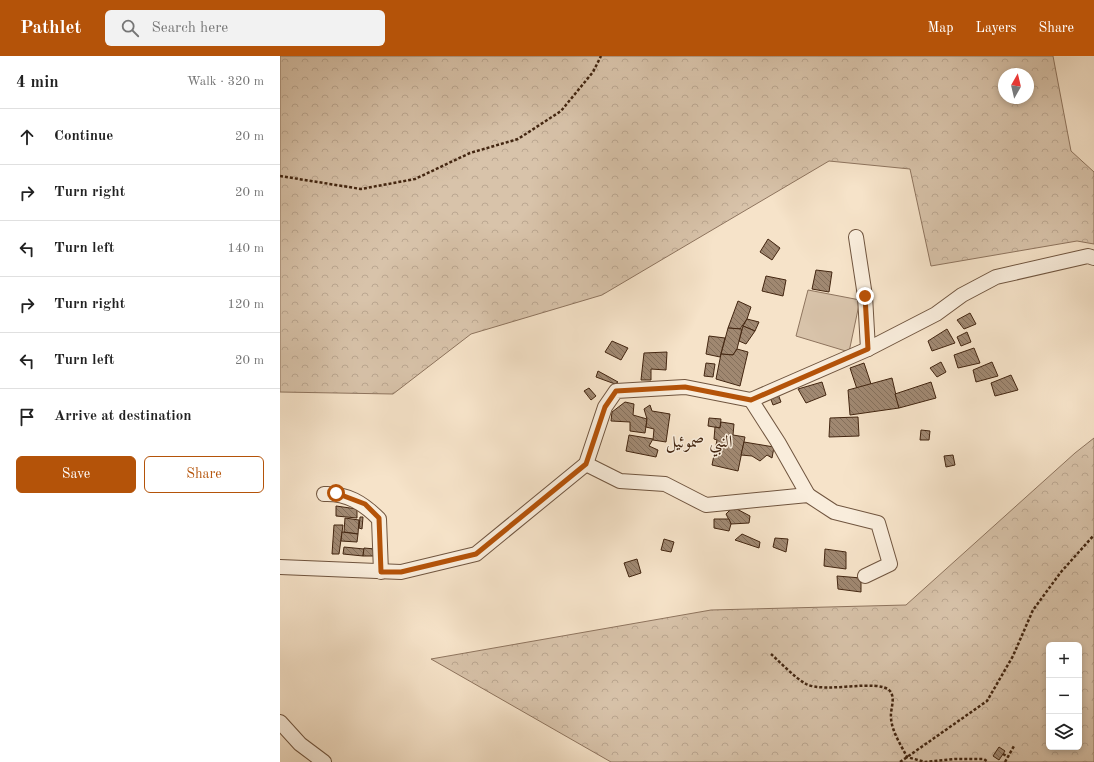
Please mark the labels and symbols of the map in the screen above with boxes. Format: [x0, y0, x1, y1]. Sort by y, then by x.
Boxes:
north arrow [998, 68, 1034, 104]
route end [856, 287, 874, 305]
district label: النبي صموئيل [666, 434, 733, 457]
route start [327, 484, 345, 502]

